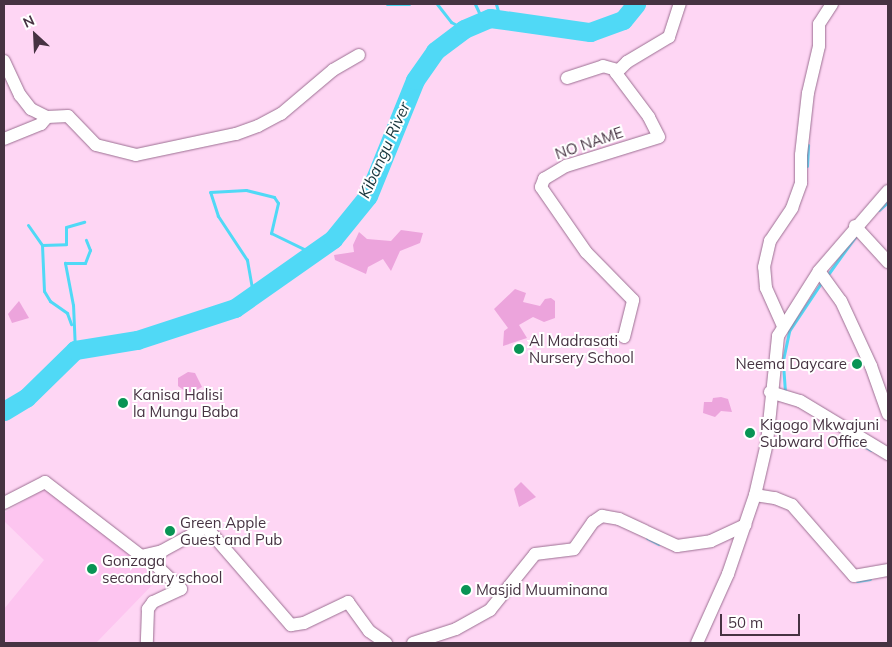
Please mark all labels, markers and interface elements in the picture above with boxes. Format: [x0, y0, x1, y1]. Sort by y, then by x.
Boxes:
north arrow [10, 10, 60, 60]
text: N [20, 11, 37, 32]
water label: Kibangu River [354, 99, 414, 201]
street label: NO NAME [553, 123, 625, 163]
place label: Al Madrasati Nursery School [529, 331, 634, 366]
marker: Al Madrasati Nursery School [513, 343, 525, 355]
place label: Neema Daycare [736, 355, 847, 373]
marker: Neema Daycare [851, 358, 863, 370]
place label: Kanisa Halisi la Mungu Baba [133, 385, 239, 420]
marker: Kanisa Halisi la Mungu Baba [117, 397, 129, 409]
place label: Kigogo Mkwajuni Subward Office [760, 415, 879, 450]
marker: Kigogo Mkwajuni Subward Office [744, 427, 756, 439]
place label: Green Apple Guest and Pub [180, 513, 282, 548]
marker: Green Apple Guest and Pub [164, 525, 176, 537]
place label: Gonzaga secondary school [102, 551, 222, 586]
marker: Gonzaga secondary school [86, 563, 98, 575]
place label: Masjid Muuminana [476, 581, 608, 599]
marker: Masjid Muuminana [460, 584, 472, 596]
scale bar [722, 604, 802, 636]
text: 50 m [728, 613, 763, 632]

